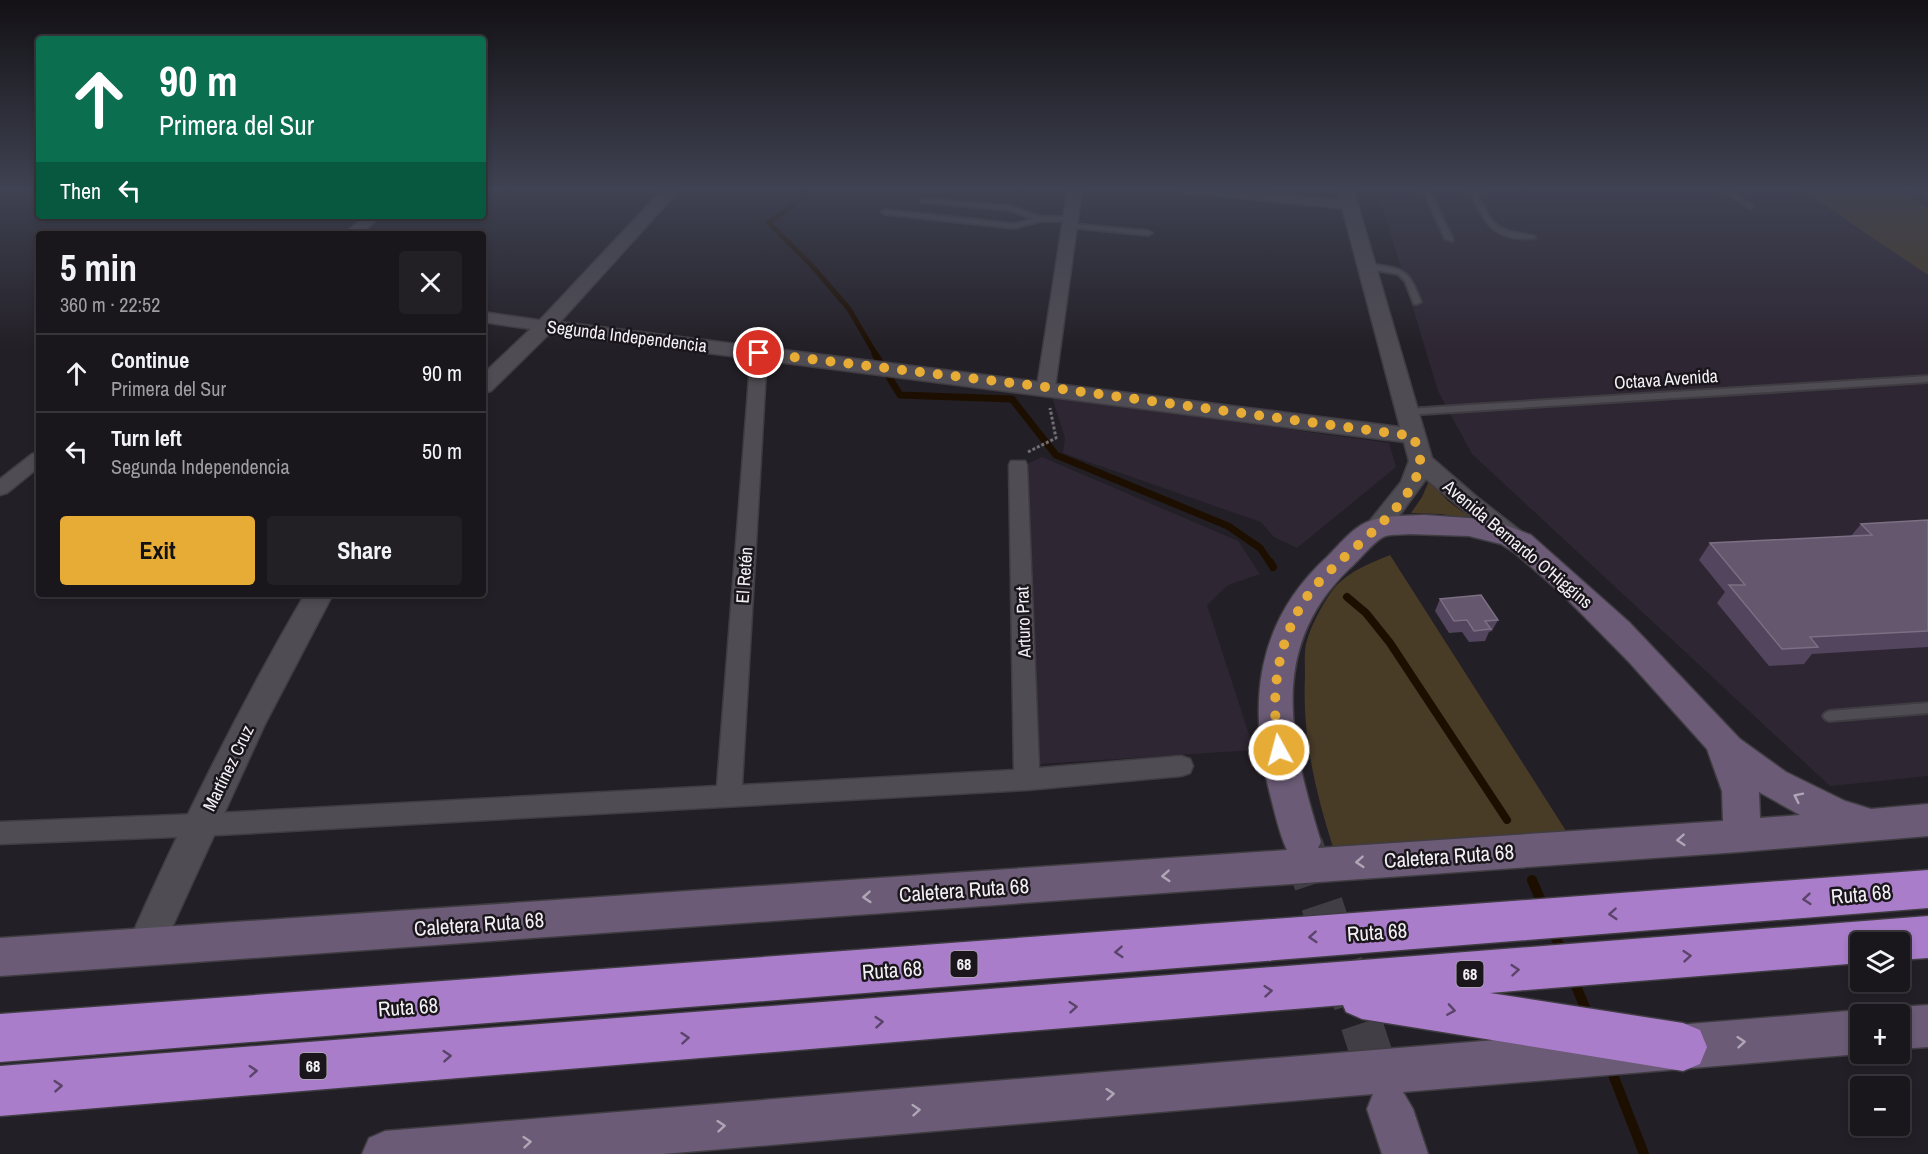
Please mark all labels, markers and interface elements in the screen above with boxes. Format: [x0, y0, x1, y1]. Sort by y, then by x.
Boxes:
text: 90 m [159, 53, 238, 109]
icon: ahead [60, 60, 138, 138]
text: Primera del Sur [159, 107, 314, 143]
icon: left [113, 174, 146, 207]
text: Then [60, 176, 101, 206]
text: 5 min [60, 244, 137, 292]
button: close [399, 251, 462, 314]
text: 360 m · 22:52 [60, 291, 160, 318]
street label: Segunda Independencia [546, 314, 708, 358]
pin [733, 327, 784, 378]
icon: arrive [742, 336, 775, 369]
text: Continue [111, 345, 189, 375]
icon: ahead [60, 357, 93, 390]
text: 90 m [422, 358, 462, 388]
street label: Octava Avenida [1613, 363, 1719, 395]
text: Primera del Sur [111, 375, 226, 402]
text: Turn left [111, 423, 182, 453]
icon: left [60, 435, 93, 468]
text: 50 m [422, 436, 462, 466]
text: Segunda Independencia [111, 453, 290, 480]
street label: Avenida Bernardo O'Higgins [1437, 473, 1598, 614]
button: Exit [60, 516, 255, 585]
button: Share [267, 516, 462, 585]
street label: El Retén [730, 546, 758, 604]
street label: Arturo Prat [1009, 586, 1037, 659]
position arrow [1247, 718, 1311, 782]
street label: Martínez Cruz [196, 721, 260, 815]
one-way arrow [1793, 792, 1804, 804]
one-way arrow [1676, 833, 1685, 846]
street label: Caletera Ruta 68 [1383, 837, 1515, 875]
one-way arrow [1356, 856, 1365, 869]
one-way arrow [1161, 869, 1170, 882]
street label: Caletera Ruta 68 [898, 871, 1030, 909]
street label: Ruta 68 [1830, 877, 1892, 911]
one-way arrow [862, 890, 871, 903]
one-way arrow [1802, 892, 1811, 905]
street label: Caletera Ruta 68 [413, 905, 545, 943]
one-way arrow [1608, 907, 1617, 920]
street label: Ruta 68 [1346, 915, 1408, 949]
one-way arrow [1309, 931, 1318, 944]
map controls [1850, 932, 1910, 1136]
button: layers [1850, 932, 1910, 992]
one-way arrow [1114, 945, 1124, 958]
one-way arrow [1683, 950, 1692, 963]
road number: 68 [950, 951, 978, 977]
street label: Ruta 68 [861, 953, 923, 987]
road number: 68 [1456, 961, 1484, 987]
one-way arrow [1511, 964, 1520, 977]
one-way arrow [1263, 985, 1272, 998]
street label: Ruta 68 [377, 990, 439, 1024]
one-way arrow [1069, 1000, 1078, 1013]
one-way arrow [1446, 1003, 1456, 1016]
button: + [1850, 1004, 1910, 1064]
one-way arrow [874, 1016, 883, 1029]
one-way arrow [680, 1031, 689, 1044]
one-way arrow [1737, 1036, 1746, 1049]
one-way arrow [443, 1050, 452, 1063]
road number: 68 [300, 1053, 326, 1079]
one-way arrow [248, 1065, 257, 1078]
button: − [1850, 1076, 1910, 1136]
one-way arrow [54, 1080, 63, 1093]
one-way arrow [1105, 1088, 1114, 1101]
one-way arrow [911, 1104, 920, 1117]
one-way arrow [717, 1120, 726, 1133]
one-way arrow [522, 1136, 531, 1149]

